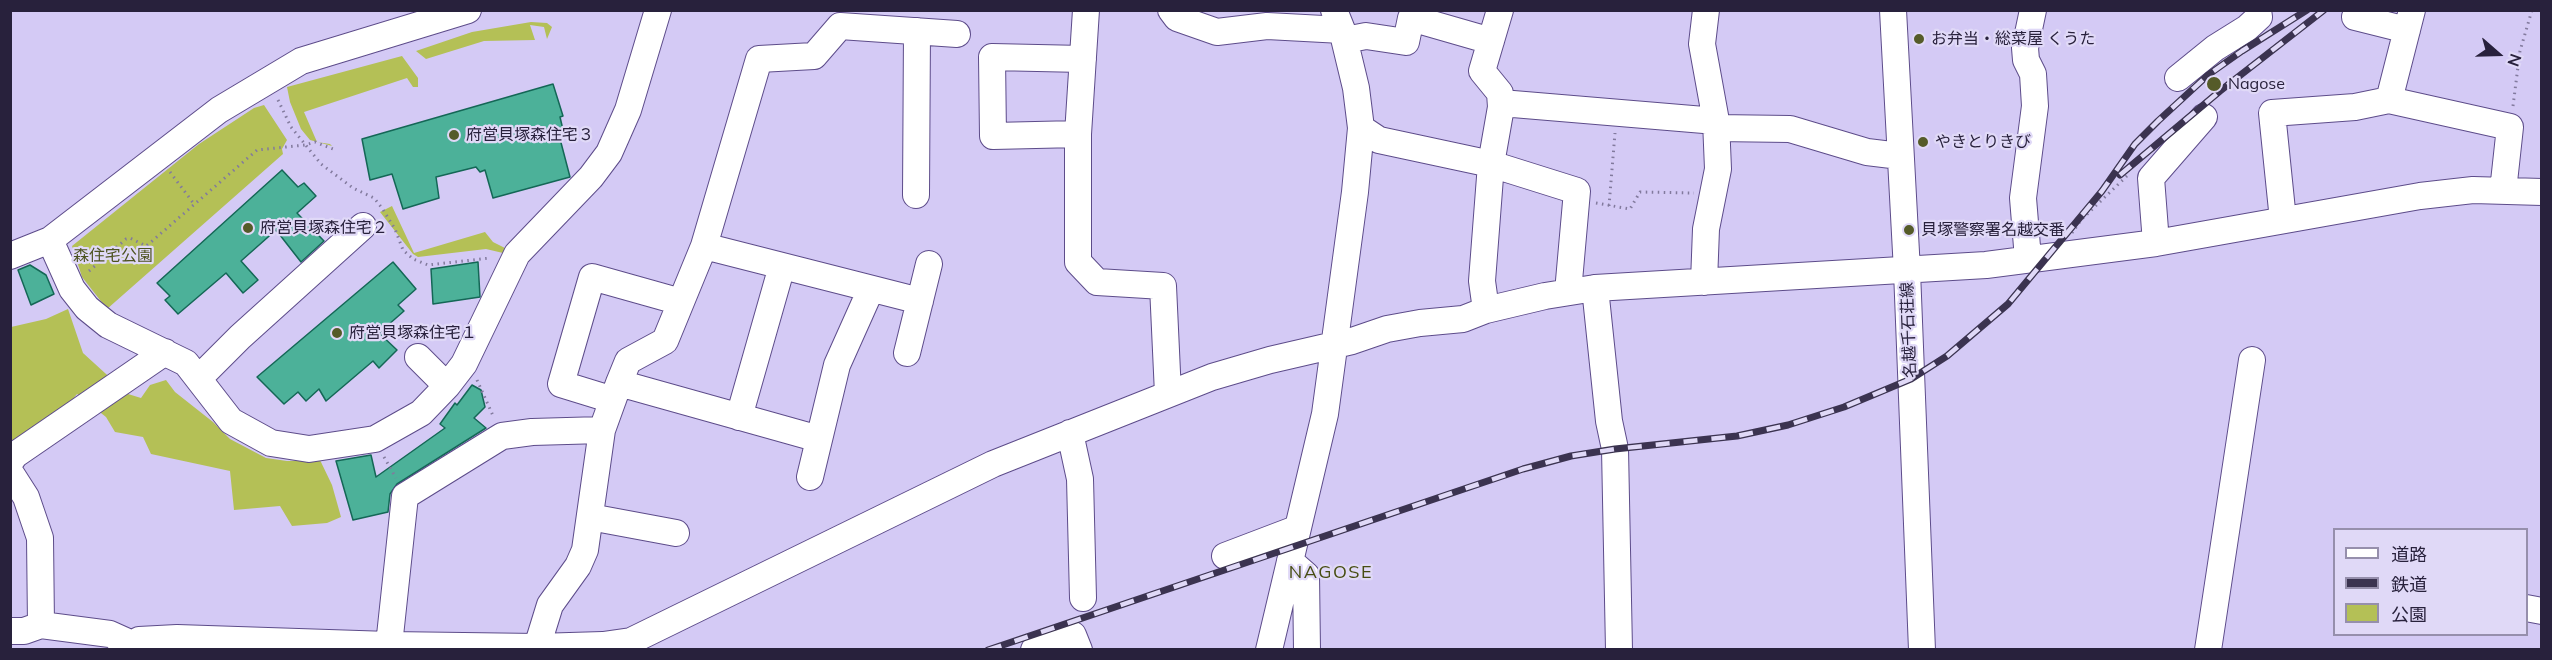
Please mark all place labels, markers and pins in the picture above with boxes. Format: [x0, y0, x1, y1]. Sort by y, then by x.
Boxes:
place label: お弁当・総菜屋 くうた [1931, 29, 2095, 49]
marker: お弁当・総菜屋 くうた [1912, 32, 1926, 46]
place label: Nagose [2228, 74, 2285, 94]
marker: Nagose [2205, 75, 2223, 93]
place label: 府営貝塚森住宅３ [466, 125, 594, 145]
marker: 府営貝塚森住宅３ [447, 128, 461, 142]
place label: やきとりきび [1935, 132, 2031, 152]
marker: やきとりきび [1916, 135, 1930, 149]
place label: 府営貝塚森住宅２ [260, 218, 388, 238]
place label: 貝塚警察署名越交番 [1921, 220, 2065, 240]
marker: 府営貝塚森住宅２ [241, 221, 255, 235]
marker: 貝塚警察署名越交番 [1902, 223, 1916, 237]
place label: 府営貝塚森住宅１ [349, 323, 477, 343]
marker: 府営貝塚森住宅１ [330, 326, 344, 340]

